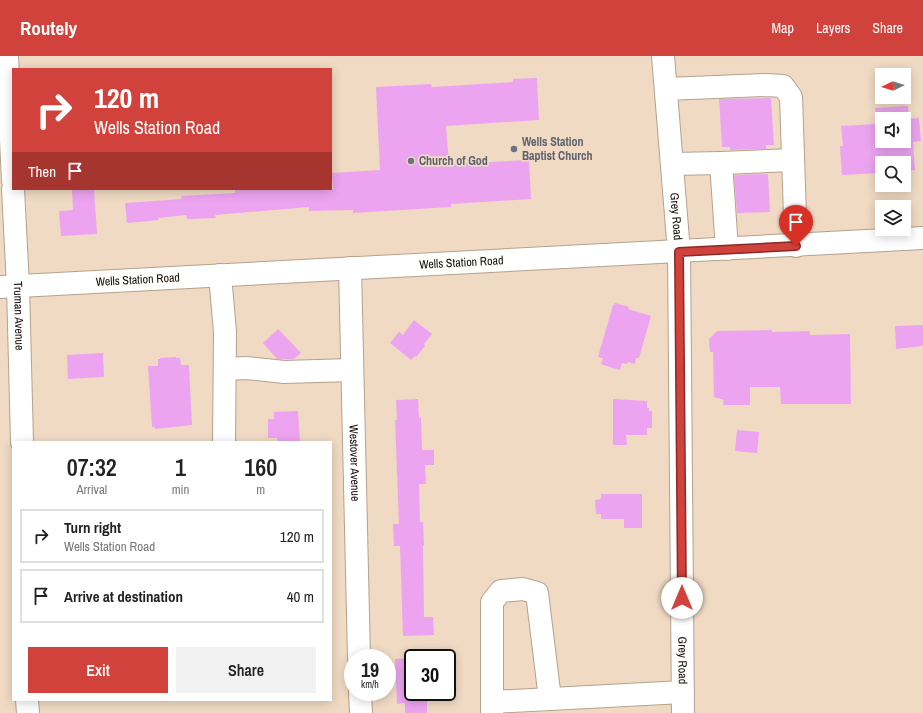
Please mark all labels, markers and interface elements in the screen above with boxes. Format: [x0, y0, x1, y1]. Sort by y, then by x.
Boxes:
text: Routely [20, 15, 77, 41]
text: Map [772, 19, 794, 37]
text: Layers [816, 19, 850, 37]
text: Share [872, 19, 903, 37]
north arrow [875, 68, 911, 104]
map controls [875, 68, 911, 236]
text: 120 m [94, 79, 159, 117]
icon: right [28, 84, 80, 136]
button: sound [875, 112, 911, 148]
text: Wells Station Road [94, 115, 220, 140]
place label: Wells Station Baptist Church [522, 134, 593, 164]
marker: Wells Station Baptist Church [509, 144, 519, 154]
place label: Church of God [419, 153, 488, 169]
marker: Church of God [406, 156, 416, 166]
button: search [875, 156, 911, 192]
icon: arrive [64, 160, 86, 182]
text: Then [28, 161, 56, 182]
street label: Grey Road [666, 192, 686, 241]
button: layers [875, 200, 911, 236]
pin [779, 205, 813, 246]
icon: arrive [785, 211, 807, 233]
street label: Wells Station Road [419, 252, 504, 273]
street label: Wells Station Road [95, 269, 180, 290]
street label: Truman Avenue [10, 281, 28, 351]
street label: Westover Avenue [346, 424, 363, 502]
text: 07:32 [67, 451, 117, 483]
text: 1 [175, 451, 186, 483]
text: 160 [244, 451, 277, 483]
text: Arrival [76, 481, 107, 498]
text: min [172, 481, 189, 498]
text: m [256, 481, 265, 498]
text: Turn right [64, 517, 121, 538]
icon: right [30, 525, 52, 547]
text: 120 m [280, 526, 314, 547]
text: Wells Station Road [64, 538, 155, 555]
position arrow [661, 577, 703, 619]
icon: arrive [30, 585, 52, 607]
text: Arrive at destination [64, 586, 183, 607]
text: 40 m [287, 586, 314, 607]
street label: Grey Road [674, 636, 691, 684]
button: Exit [28, 647, 168, 693]
button: Share [176, 647, 316, 693]
speed limit sign: 30 [404, 649, 456, 701]
text: 19 [361, 656, 379, 683]
text: km/h [361, 678, 379, 691]

